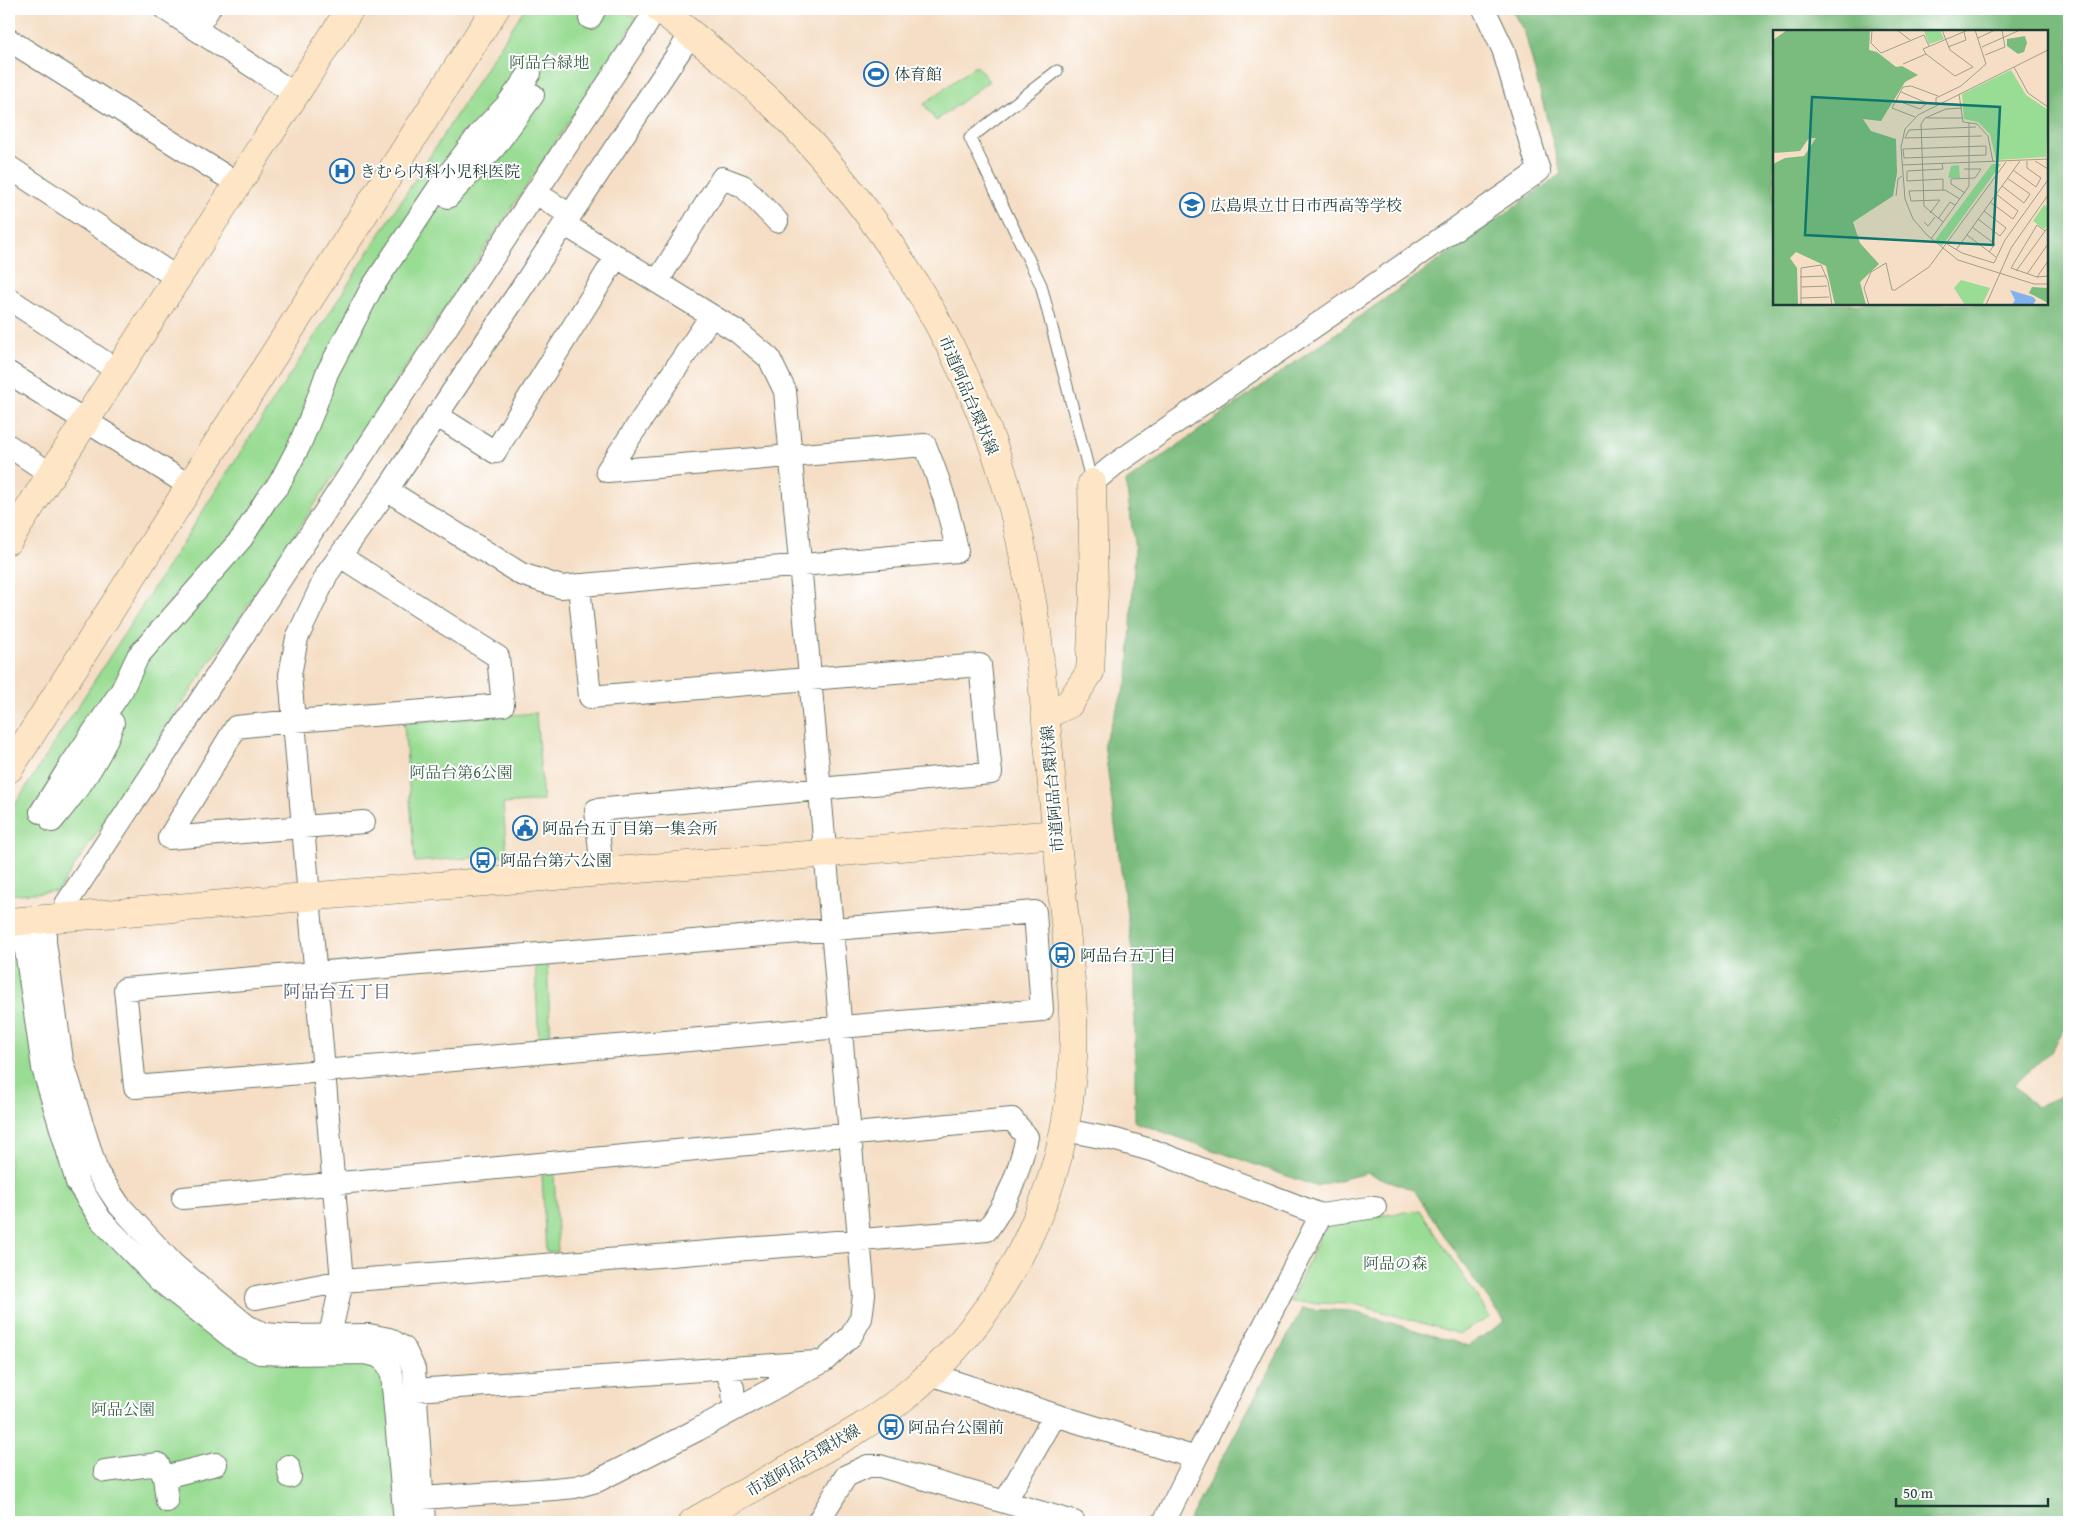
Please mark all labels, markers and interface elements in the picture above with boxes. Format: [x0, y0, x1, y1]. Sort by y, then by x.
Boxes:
inset map [1773, 30, 2048, 305]
park label: 阿品台緑地 [509, 50, 589, 74]
sports icon: 体育館 [863, 61, 889, 87]
place label: 体育館 [894, 62, 942, 86]
hospital icon: きむら内科小児科医院 [329, 158, 355, 184]
place label: きむら内科小児科医院 [360, 159, 520, 183]
school or university icon: 広島県立廿日市西高等学校 [1179, 192, 1205, 218]
place label: 広島県立廿日市西高等学校 [1210, 193, 1402, 217]
street label: 市道阿品台環状線 [933, 331, 1005, 459]
street label: 市道阿品台環状線 [1034, 724, 1070, 854]
park label: 阿品台第6公園 [409, 760, 513, 784]
public building icon: 阿品台五丁目第一集会所 [512, 815, 538, 841]
place label: 阿品台五丁目第一集会所 [542, 816, 718, 840]
bus stop icon: 阿品台第六公園 [470, 847, 496, 873]
place label: 阿品台第六公園 [500, 848, 612, 872]
bus stop icon: 阿品台五丁目 [1049, 942, 1075, 968]
place label: 阿品台五丁目 [1080, 943, 1176, 967]
district label: 阿品台五丁目 [283, 978, 391, 1005]
park label: 阿品の森 [1363, 1251, 1427, 1275]
park label: 阿品公園 [91, 1397, 155, 1421]
bus stop icon: 阿品台公園前 [878, 1414, 904, 1440]
place label: 阿品台公園前 [908, 1415, 1004, 1439]
street label: 市道阿品台環状線 [742, 1418, 864, 1502]
scale bar [1896, 1476, 2048, 1508]
text: 50 m [1903, 1482, 1934, 1503]

